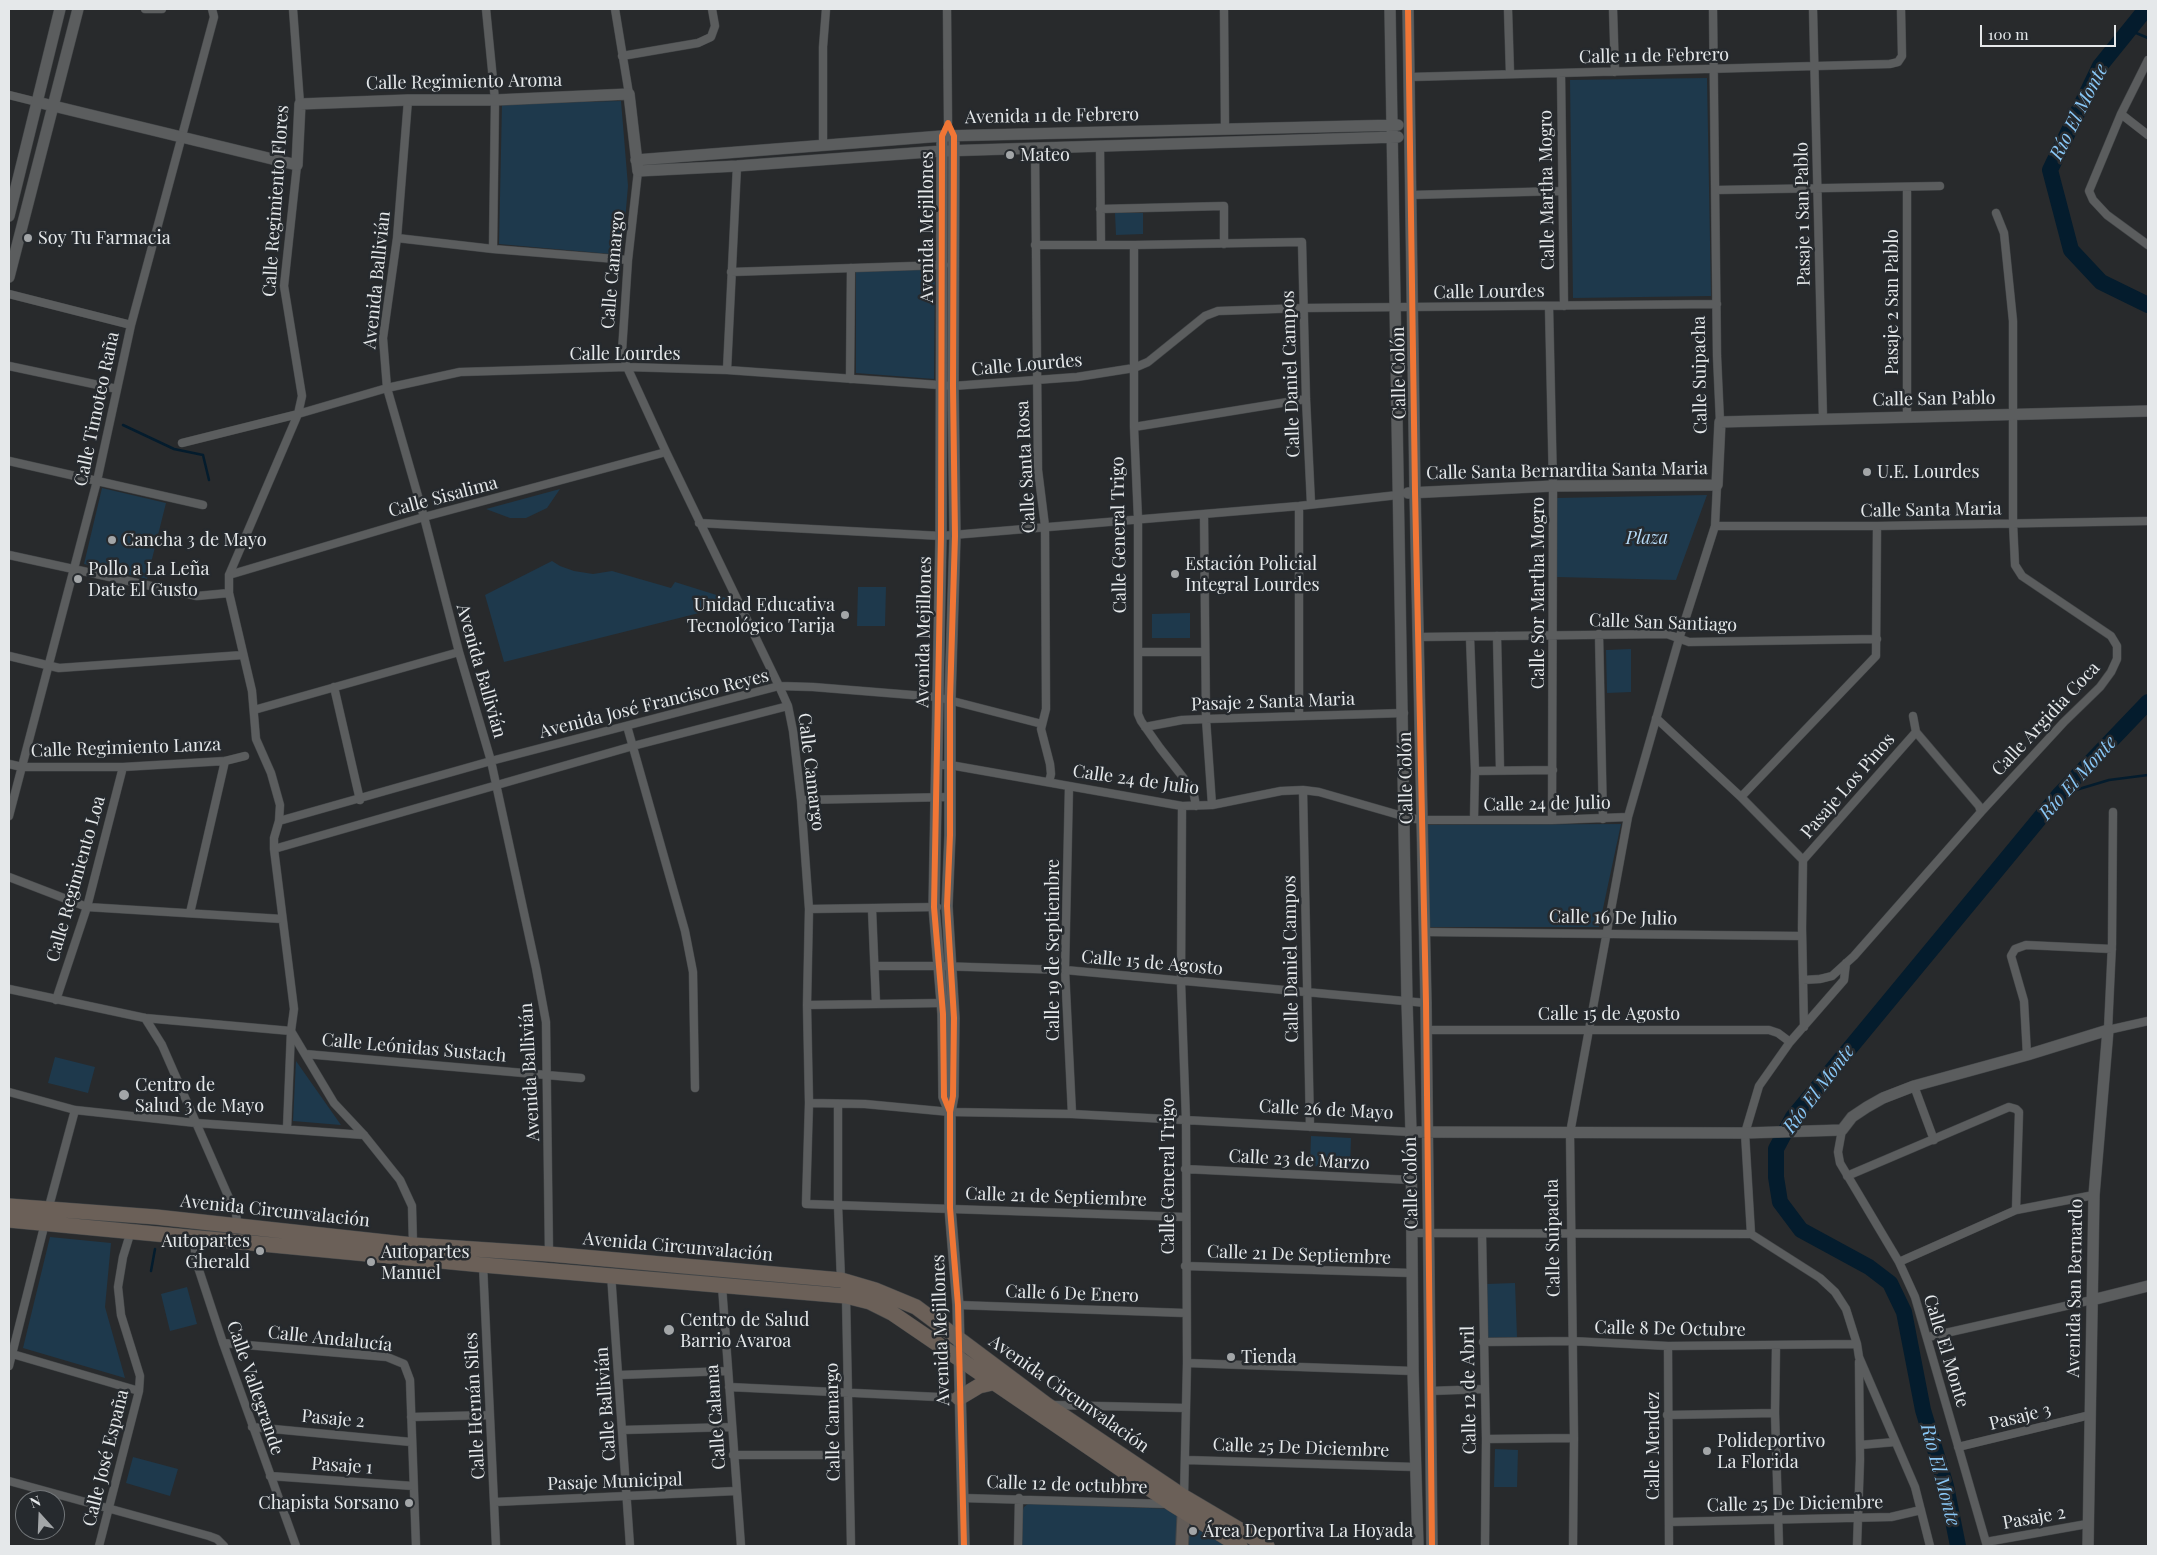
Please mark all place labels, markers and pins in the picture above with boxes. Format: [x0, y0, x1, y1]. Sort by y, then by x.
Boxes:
place label: Mateo [1020, 144, 1070, 166]
marker: Mateo [1004, 149, 1016, 161]
place label: Soy Tu Farmacia [38, 227, 171, 249]
marker: Soy Tu Farmacia [22, 232, 34, 244]
place label: U.E. Lourdes [1877, 461, 1980, 483]
marker: U.E. Lourdes [1861, 466, 1873, 478]
place label: Cancha 3 de Mayo [122, 529, 267, 551]
marker: Cancha 3 de Mayo [106, 534, 118, 546]
place label: Estación Policial Integral Lourdes [1185, 553, 1320, 596]
place label: Pollo a La Leña Date El Gusto [88, 558, 209, 600]
marker: Estación Policial Integral Lourdes [1169, 568, 1181, 580]
marker: Pollo a La Leña Date El Gusto [72, 573, 84, 585]
place label: Unidad Educativa Tecnológico Tarija [687, 594, 835, 636]
marker: Unidad Educativa Tecnológico Tarija [839, 609, 851, 621]
place label: Centro de Salud 3 de Mayo [135, 1074, 264, 1116]
marker: Centro de Salud 3 de Mayo [117, 1088, 131, 1102]
place label: Autopartes Gherald [162, 1230, 250, 1272]
place label: Autopartes Manuel [381, 1241, 469, 1284]
marker: Autopartes Gherald [254, 1245, 266, 1257]
marker: Autopartes Manuel [365, 1256, 377, 1268]
place label: Centro de Salud Barrio Avaroa [680, 1309, 809, 1352]
marker: Centro de Salud Barrio Avaroa [662, 1323, 676, 1337]
place label: Tienda [1241, 1346, 1297, 1368]
marker: Tienda [1225, 1351, 1237, 1363]
place label: Polideportivo La Florida [1717, 1430, 1825, 1472]
marker: Polideportivo La Florida [1701, 1445, 1713, 1457]
place label: Chapista Sorsano [258, 1492, 399, 1514]
marker: Chapista Sorsano [403, 1497, 415, 1509]
place label: Área Deportiva La Hoyada [1203, 1520, 1413, 1542]
marker: Área Deportiva La Hoyada [1187, 1525, 1199, 1537]

